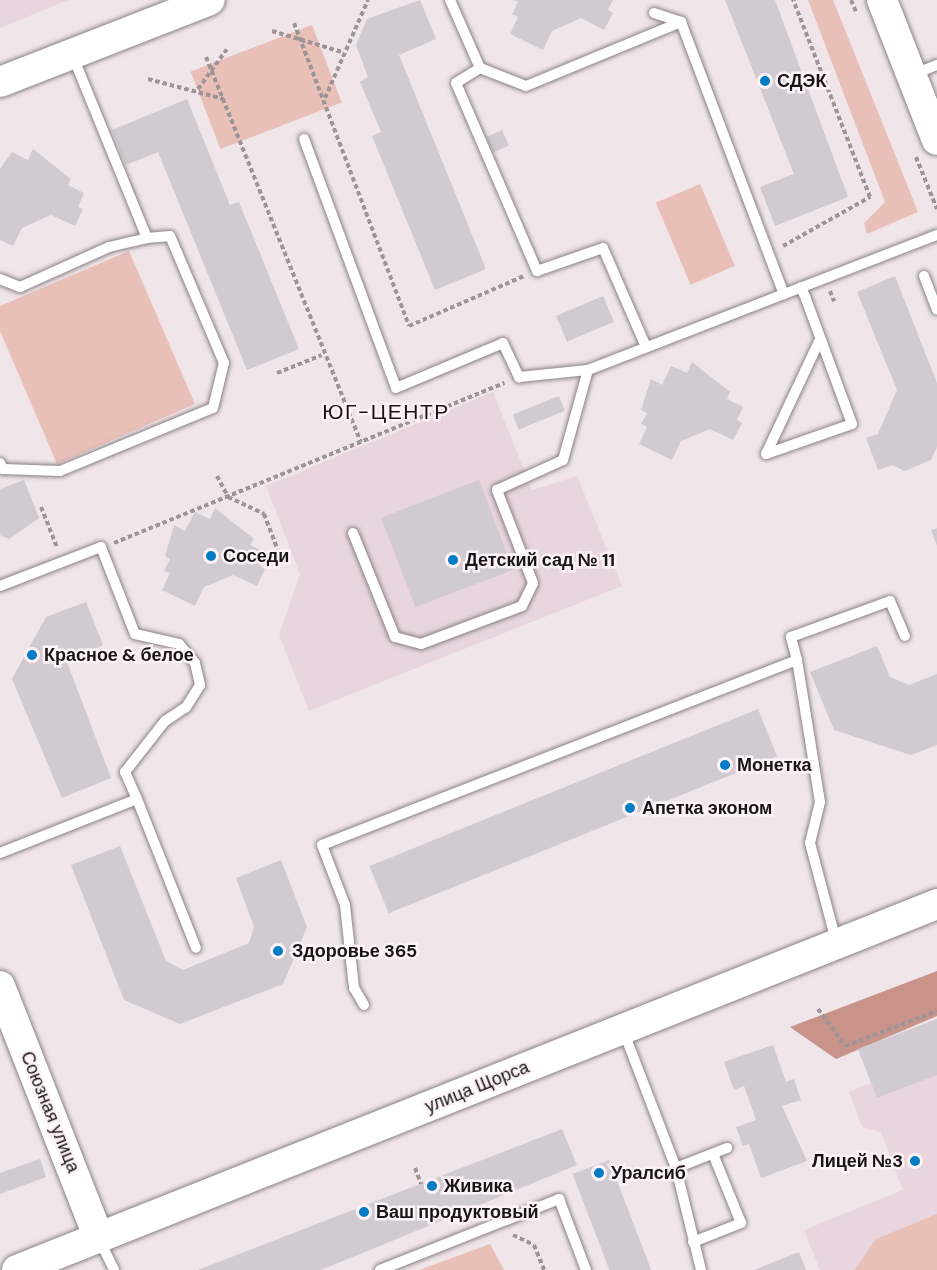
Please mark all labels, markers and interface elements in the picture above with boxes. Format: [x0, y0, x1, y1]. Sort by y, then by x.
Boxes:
place label: СДЭК [777, 70, 826, 92]
marker: СДЭК [758, 74, 772, 88]
district label: ЮГ-ЦЕНТР [322, 399, 450, 425]
place label: Соседи [223, 545, 289, 567]
marker: Соседи [204, 549, 218, 563]
place label: Детский сад № 11 [465, 549, 615, 571]
marker: Детский сад № 11 [446, 553, 460, 567]
place label: Красное & белое [44, 644, 194, 666]
marker: Красное & белое [25, 648, 39, 662]
place label: Монетка [737, 754, 811, 776]
marker: Монетка [718, 758, 732, 772]
place label: Апетка эконом [642, 797, 772, 819]
marker: Апетка эконом [623, 801, 637, 815]
place label: Здоровье 365 [292, 940, 417, 962]
marker: Здоровье 365 [269, 942, 287, 960]
street label: Союзная улица [16, 1048, 84, 1176]
street label: улица Щорса [422, 1056, 532, 1118]
place label: Лицей №3 [812, 1150, 903, 1172]
marker: Лицей №3 [908, 1154, 922, 1168]
place label: Уралсиб [611, 1162, 686, 1184]
marker: Уралсиб [592, 1166, 606, 1180]
place label: Живика [444, 1175, 512, 1197]
marker: Живика [425, 1179, 439, 1193]
place label: Ваш продуктовый [376, 1201, 539, 1223]
marker: Ваш продуктовый [357, 1205, 371, 1219]

